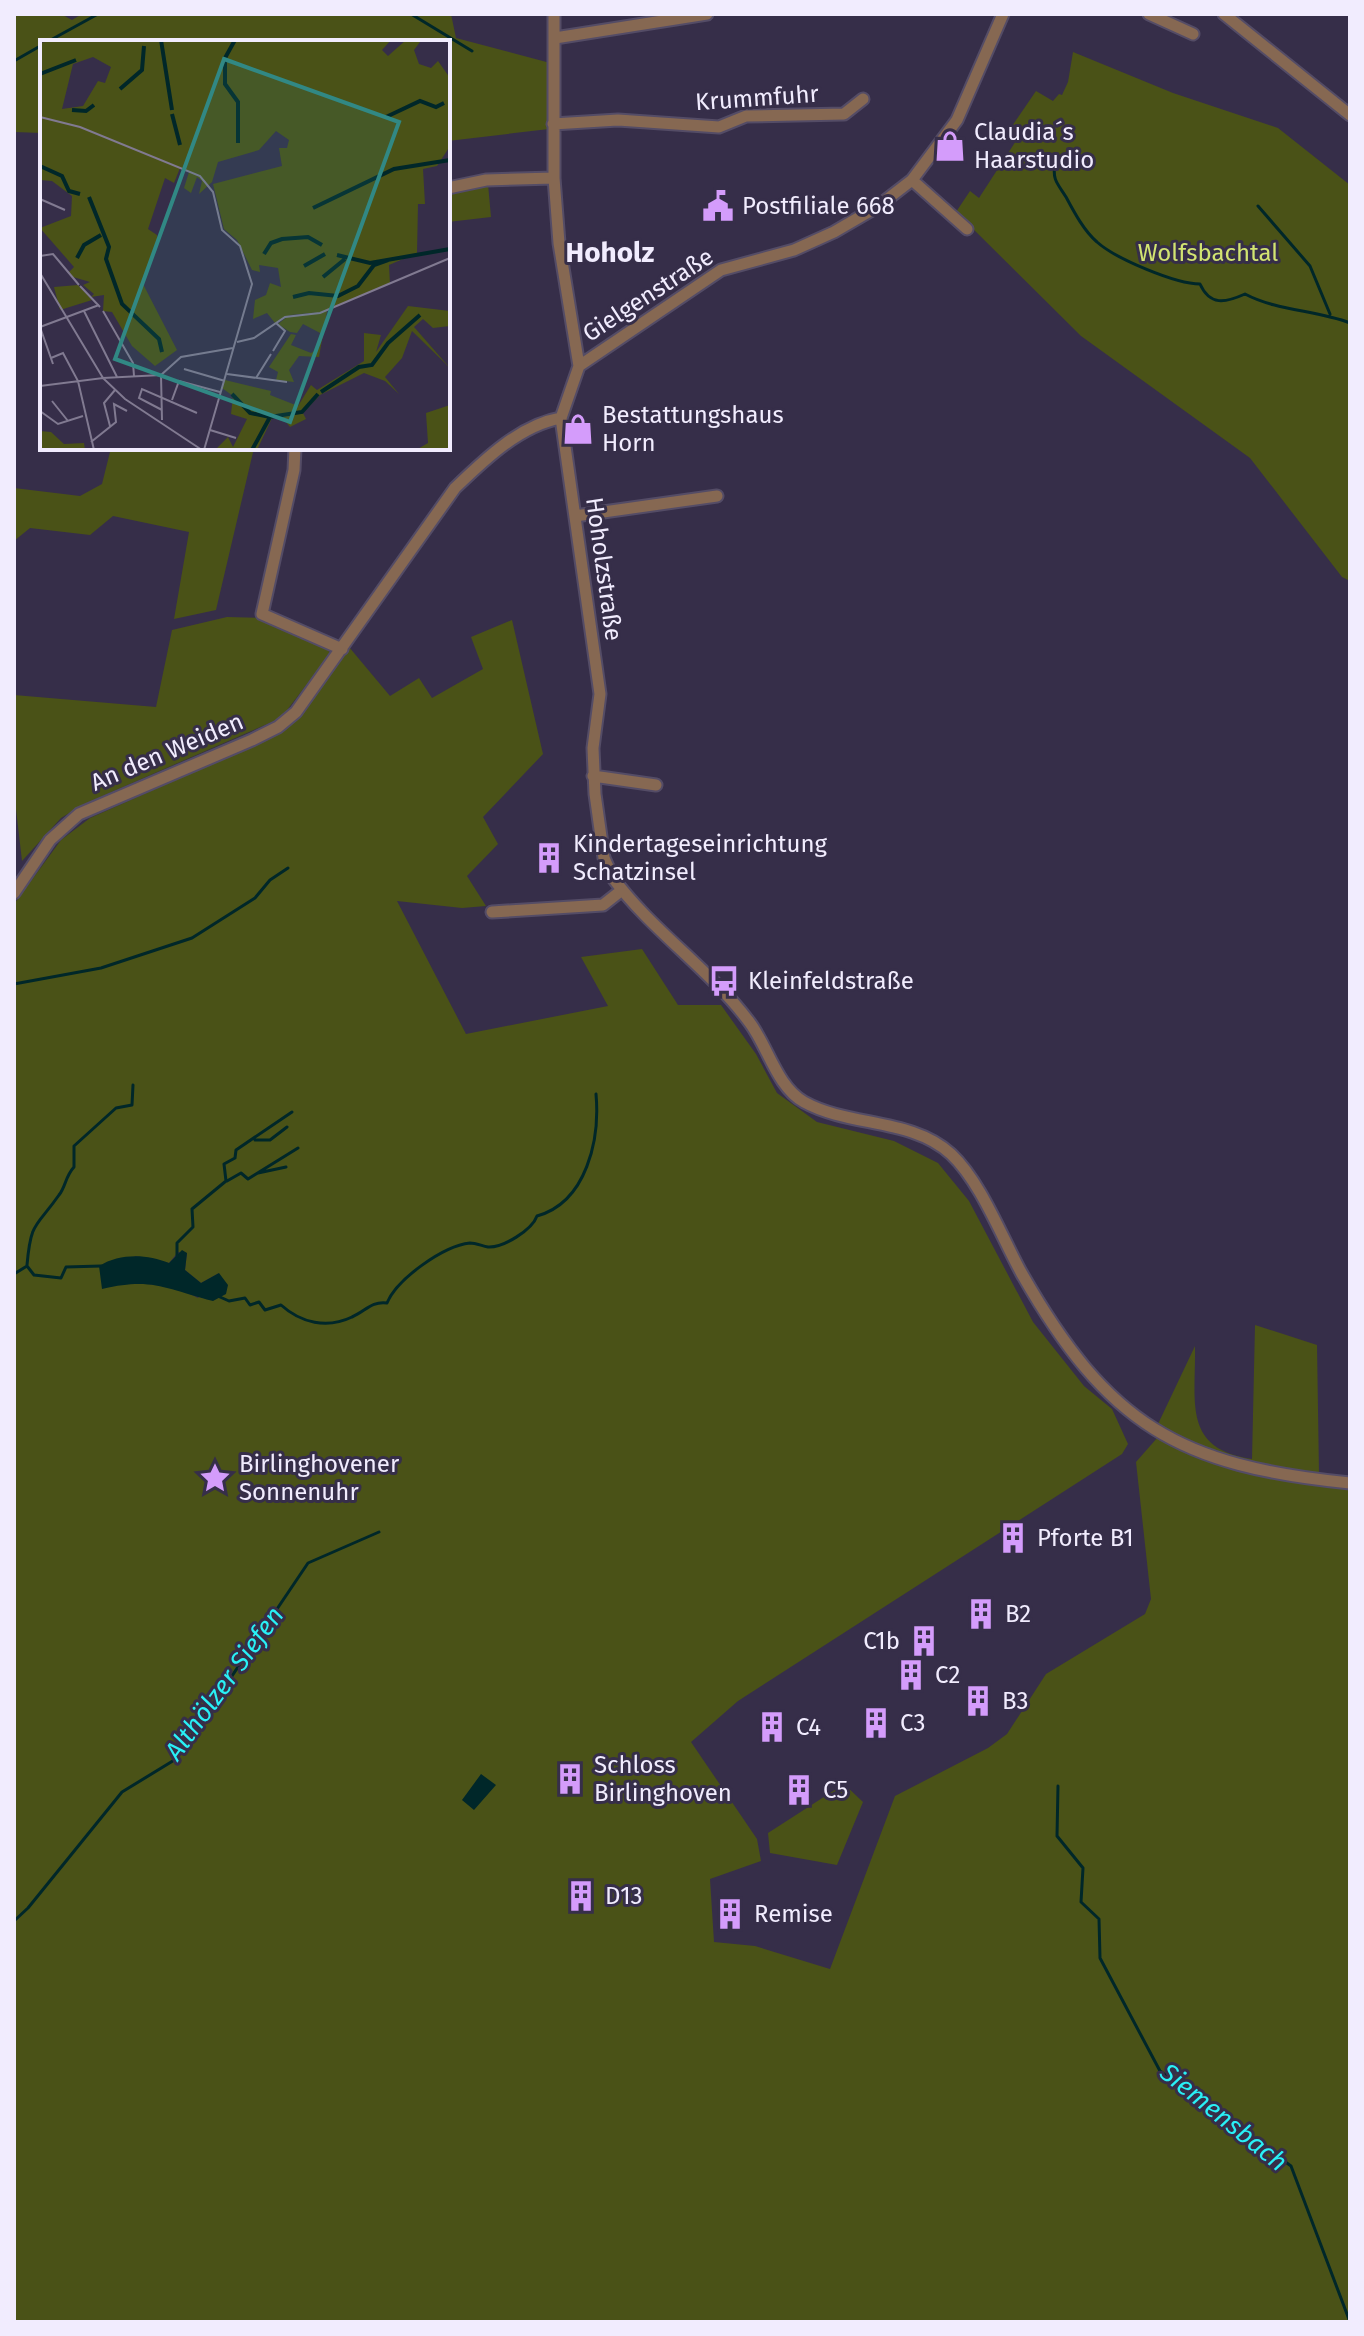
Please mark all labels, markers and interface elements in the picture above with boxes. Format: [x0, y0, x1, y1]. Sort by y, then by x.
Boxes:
inset map [40, 40, 450, 450]
street label: Krummfuhr [694, 80, 820, 116]
place label: Claudia´s Haarstudio [974, 118, 1094, 174]
shop icon: Claudia´s Haarstudio [933, 129, 967, 163]
public building icon: Postfiliale 668 [701, 189, 735, 223]
place label: Postfiliale 668 [742, 192, 895, 220]
district label: Hoholz [566, 236, 655, 269]
park label: Wolfsbachtal [1138, 239, 1278, 267]
street label: Gielgenstraße [578, 242, 718, 348]
place label: Bestattungshaus Horn [602, 401, 784, 457]
shop icon: Bestattungshaus Horn [561, 412, 595, 446]
street label: Hoholzstraße [580, 495, 628, 643]
street label: An den Weiden [87, 707, 247, 797]
place label: Kindertageseinrichtung Schatzinsel [573, 830, 828, 886]
building icon: Kindertageseinrichtung Schatzinsel [532, 841, 566, 875]
bus stop icon: Kleinfeldstraße [707, 964, 741, 998]
place label: Kleinfeldstraße [748, 967, 914, 995]
place label: Birlinghovener Sonnenuhr [239, 1450, 400, 1506]
place icon: Birlinghovener Sonnenuhr [198, 1461, 232, 1495]
building icon: Pforte B1 [996, 1521, 1030, 1555]
place label: Pforte B1 [1037, 1524, 1134, 1552]
building icon: B2 [964, 1597, 998, 1631]
place label: B2 [1005, 1600, 1031, 1628]
water label: Althölzer Siefen [158, 1601, 290, 1767]
building icon: C1b [907, 1624, 941, 1658]
place label: C1b [863, 1627, 900, 1655]
building icon: C2 [894, 1658, 928, 1692]
place label: C2 [935, 1661, 960, 1689]
building icon: B3 [961, 1684, 995, 1718]
place label: B3 [1002, 1687, 1029, 1715]
building icon: C3 [859, 1706, 893, 1740]
place label: C3 [900, 1709, 925, 1737]
building icon: C4 [755, 1710, 789, 1744]
place label: C4 [796, 1713, 821, 1741]
place label: Schloss Birlinghoven [594, 1751, 732, 1807]
building icon: Schloss Birlinghoven [553, 1762, 587, 1796]
building icon: C5 [782, 1773, 816, 1807]
place label: C5 [823, 1776, 848, 1804]
building icon: D13 [564, 1879, 598, 1913]
place label: D13 [605, 1882, 643, 1910]
building icon: Remise [713, 1897, 747, 1931]
place label: Remise [754, 1900, 833, 1928]
water label: Siemensbach [1153, 2056, 1293, 2178]

